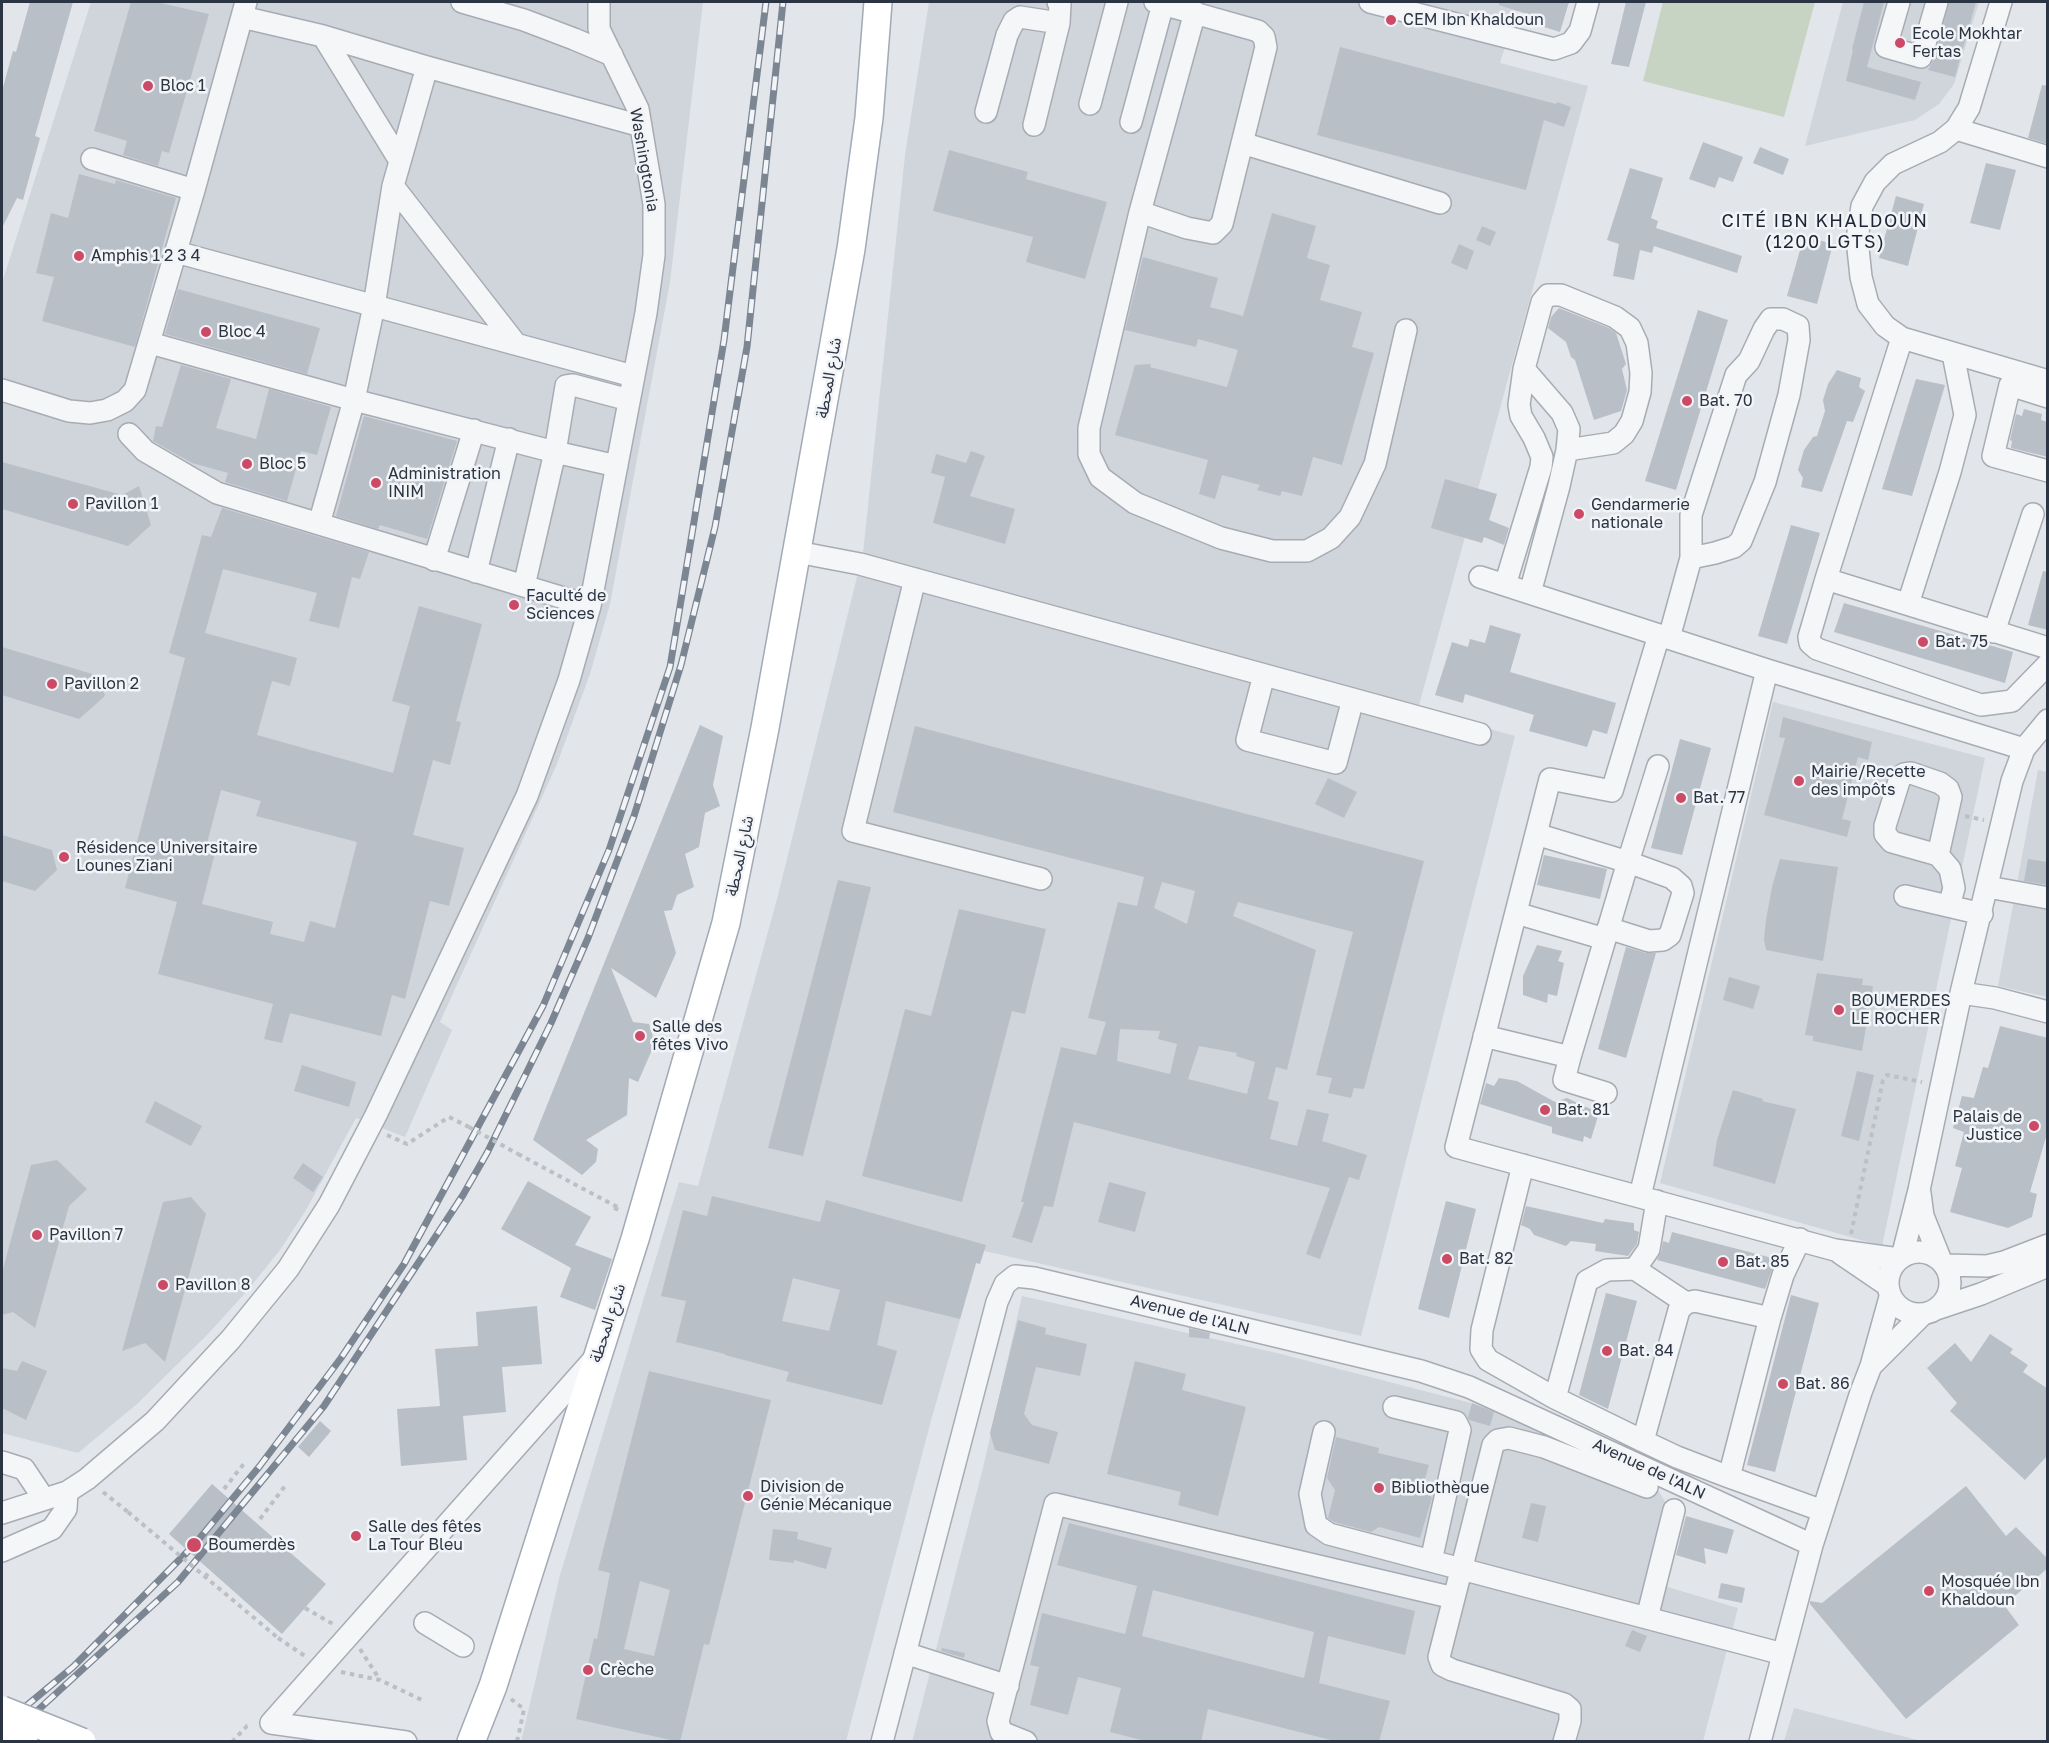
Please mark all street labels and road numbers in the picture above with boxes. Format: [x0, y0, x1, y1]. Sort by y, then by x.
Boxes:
street label: Washingtonia [625, 107, 663, 213]
street label: شارع المحطة [812, 336, 846, 420]
street label: شارع المحطة [722, 814, 758, 898]
street label: شارع المحطة [586, 1281, 630, 1365]
street label: Avenue de l'ALN [1128, 1291, 1252, 1339]
street label: Avenue de l'ALN [1590, 1434, 1708, 1504]

